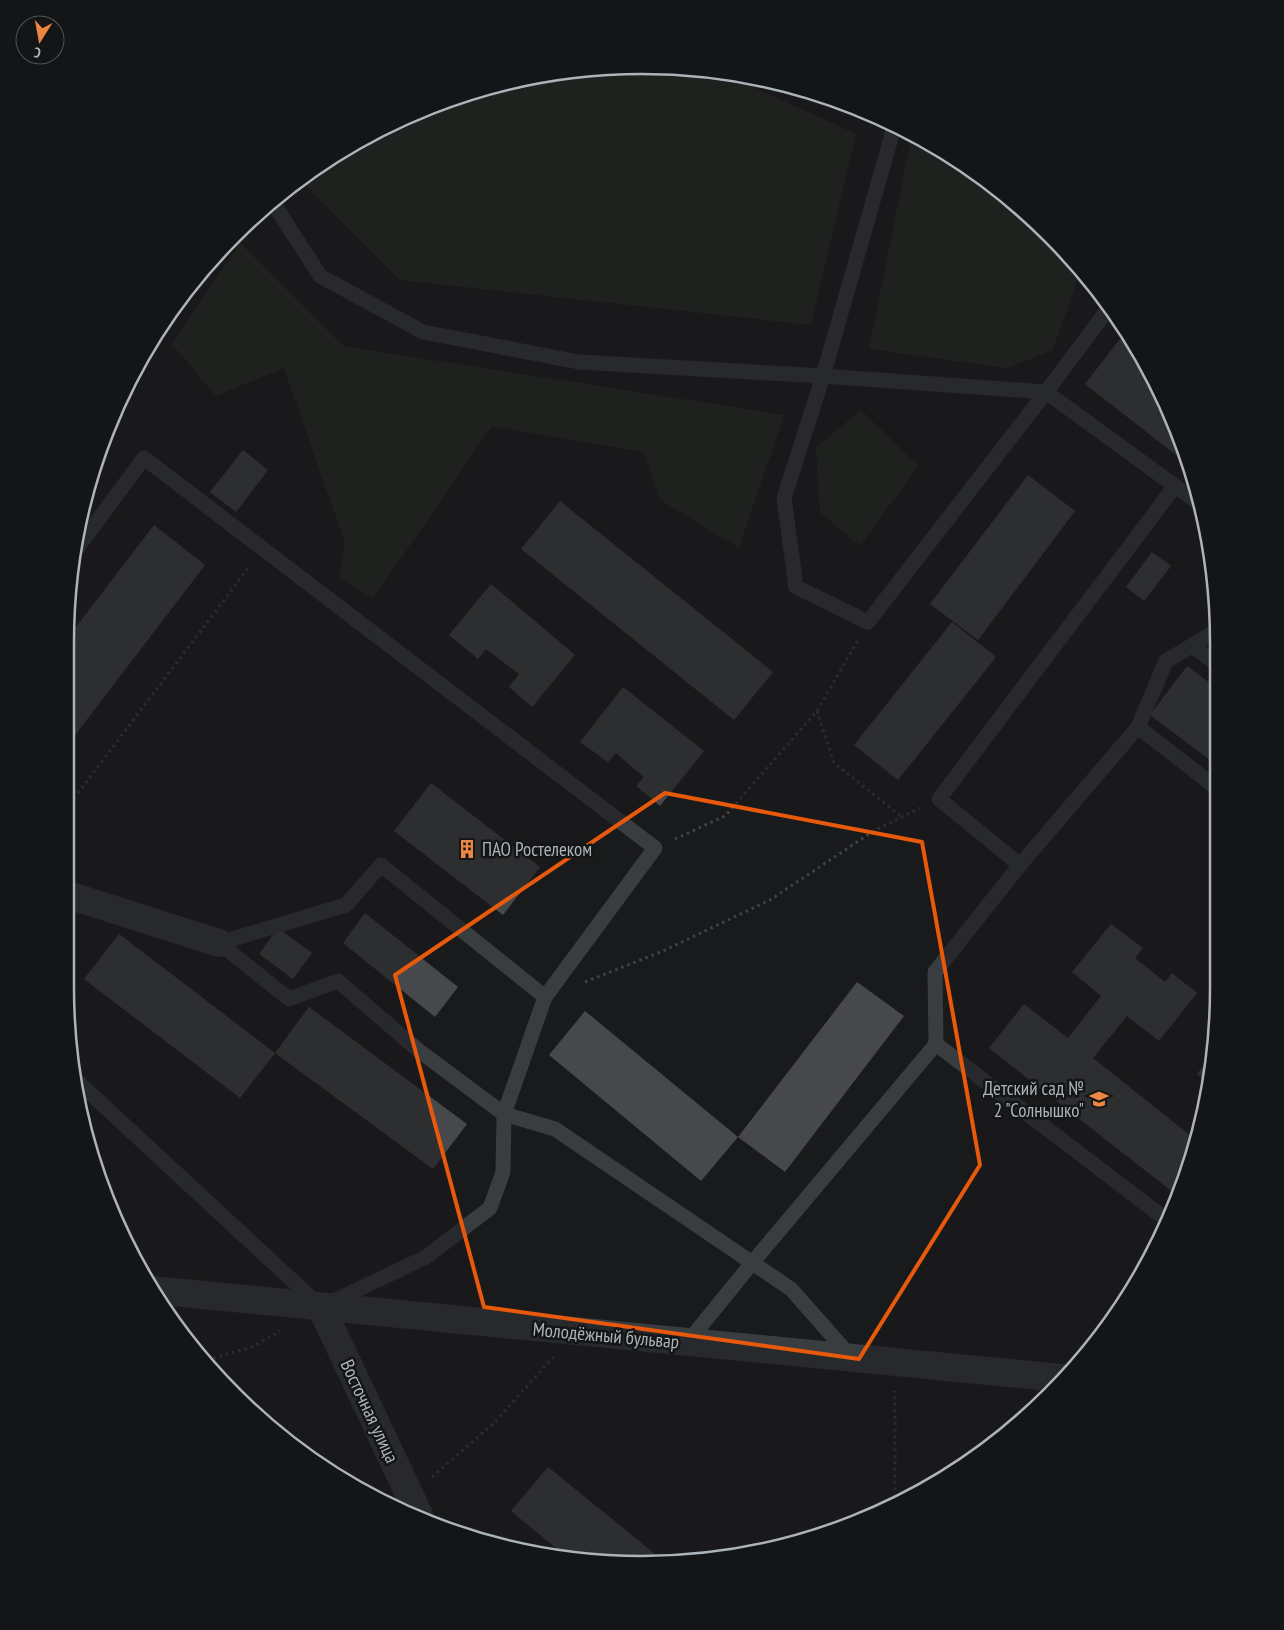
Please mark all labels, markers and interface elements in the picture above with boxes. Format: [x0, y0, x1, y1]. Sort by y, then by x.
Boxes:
north arrow [15, 15, 65, 65]
text: С [32, 43, 42, 62]
place label: ПАО Ростелеком [482, 837, 592, 861]
building icon: ПАО Ростелеком [456, 838, 478, 860]
place label: Детский сад № 2 "Солнышко" [983, 1076, 1084, 1122]
school or university icon: Детский сад № 2 "Солнышко" [1088, 1088, 1110, 1110]
street label: Молодёжный бульвар [532, 1317, 680, 1353]
street label: Восточная улица [336, 1355, 404, 1467]

